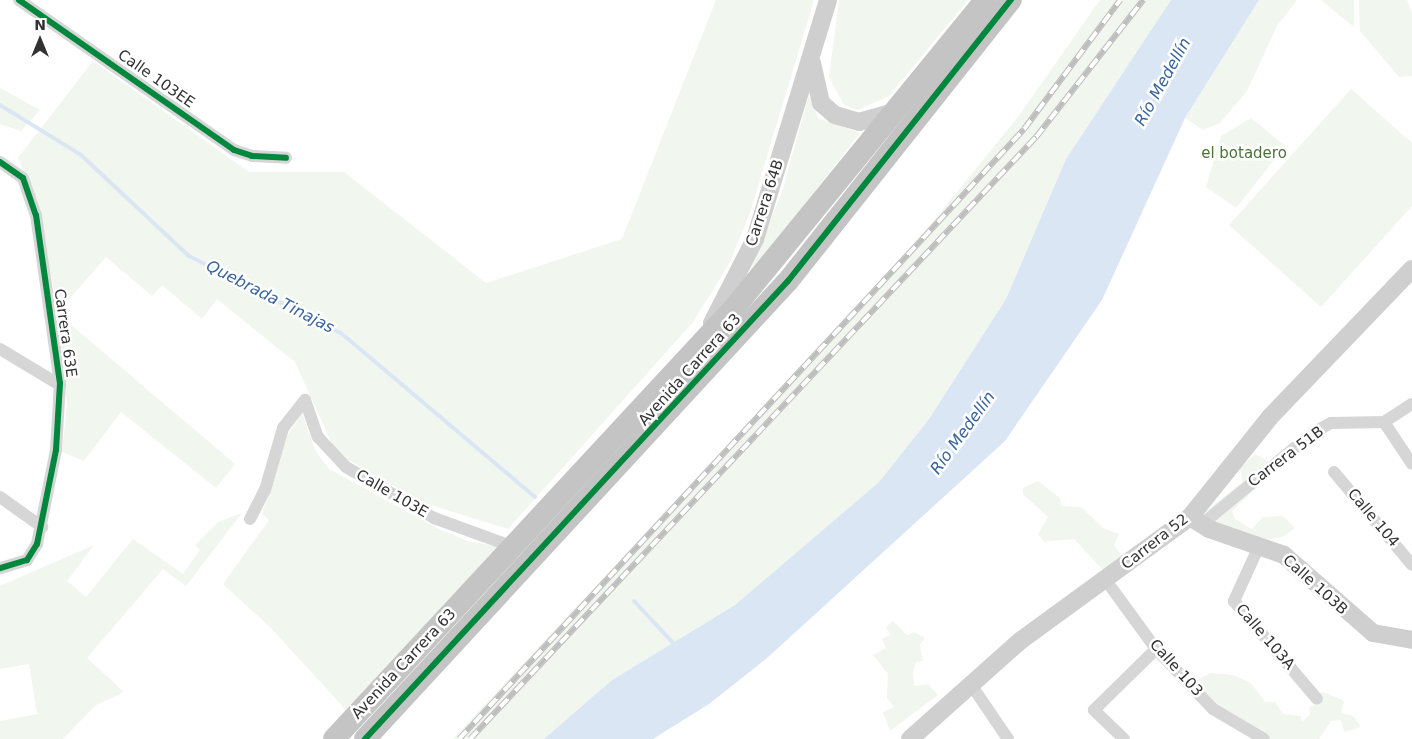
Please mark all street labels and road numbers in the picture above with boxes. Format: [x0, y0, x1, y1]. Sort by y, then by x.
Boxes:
street label: Calle 103EE [114, 46, 198, 112]
street label: Carrera 64B [743, 157, 787, 249]
street label: Carrera 63E [50, 288, 80, 378]
street label: Avenida Carrera 63 [635, 310, 745, 430]
street label: Carrera 51B [1245, 423, 1327, 491]
street label: Calle 103E [353, 466, 431, 522]
street label: Calle 104 [1343, 485, 1403, 551]
street label: Carrera 52 [1118, 510, 1192, 574]
street label: Calle 103B [1279, 551, 1351, 619]
street label: Calle 103A [1232, 601, 1298, 673]
street label: Avenida Carrera 63 [348, 605, 460, 723]
street label: Calle 103 [1146, 636, 1206, 700]

